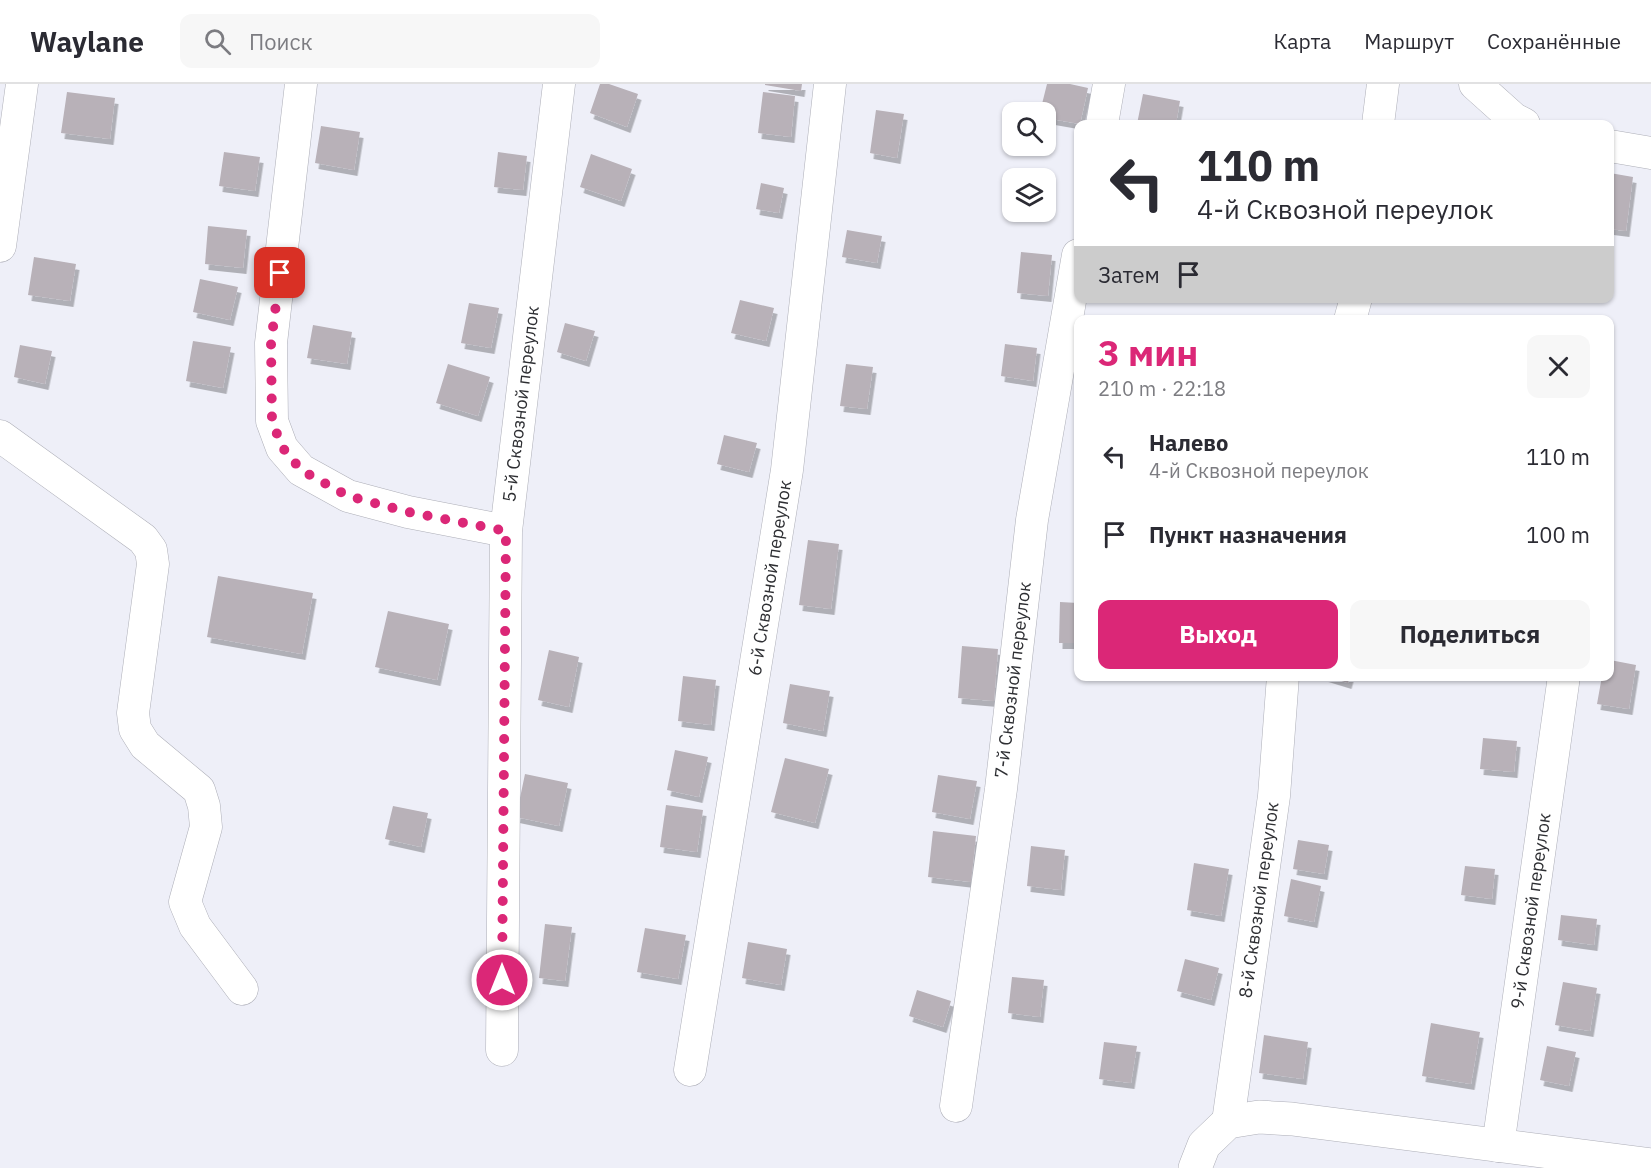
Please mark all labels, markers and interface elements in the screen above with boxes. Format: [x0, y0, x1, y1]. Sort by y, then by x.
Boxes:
search box [180, 14, 600, 68]
text: Waylane [30, 23, 144, 60]
icon: search [201, 25, 234, 58]
text: Поиск [249, 27, 313, 56]
text: Карта [1273, 27, 1331, 55]
text: Маршрут [1364, 27, 1454, 55]
text: Сохранённые [1487, 27, 1621, 55]
map controls [1002, 102, 1056, 222]
button: search [1002, 102, 1056, 156]
text: 110 m [1197, 138, 1320, 193]
icon: left [1098, 144, 1176, 222]
button: layers [1002, 168, 1056, 222]
text: 4-й Сквозной переулок [1197, 191, 1494, 226]
pin [254, 247, 305, 298]
icon: arrive [263, 256, 296, 289]
icon: arrive [1172, 258, 1205, 291]
text: Затем [1098, 260, 1160, 289]
street label: 5-й Сквозной переулок [497, 304, 544, 503]
text: 3 мин [1098, 329, 1198, 376]
button: close [1527, 335, 1590, 398]
text: 210 m · 22:18 [1098, 375, 1226, 402]
text: Налево [1149, 428, 1228, 457]
icon: left [1098, 440, 1131, 473]
text: 110 m [1526, 442, 1590, 471]
text: 4-й Сквозной переулок [1149, 457, 1369, 484]
street label: 6-й Сквозной переулок [743, 478, 796, 677]
icon: arrive [1098, 518, 1131, 551]
text: Пункт назначения [1149, 520, 1347, 549]
text: 100 m [1526, 520, 1590, 549]
street label: 7-й Сквозной переулок [989, 580, 1036, 779]
button: Выход [1098, 600, 1338, 669]
button: Поделиться [1350, 600, 1590, 669]
street label: 8-й Сквозной переулок [1233, 800, 1284, 999]
street label: 9-й Сквозной переулок [1505, 811, 1556, 1010]
position arrow [470, 948, 534, 1012]

